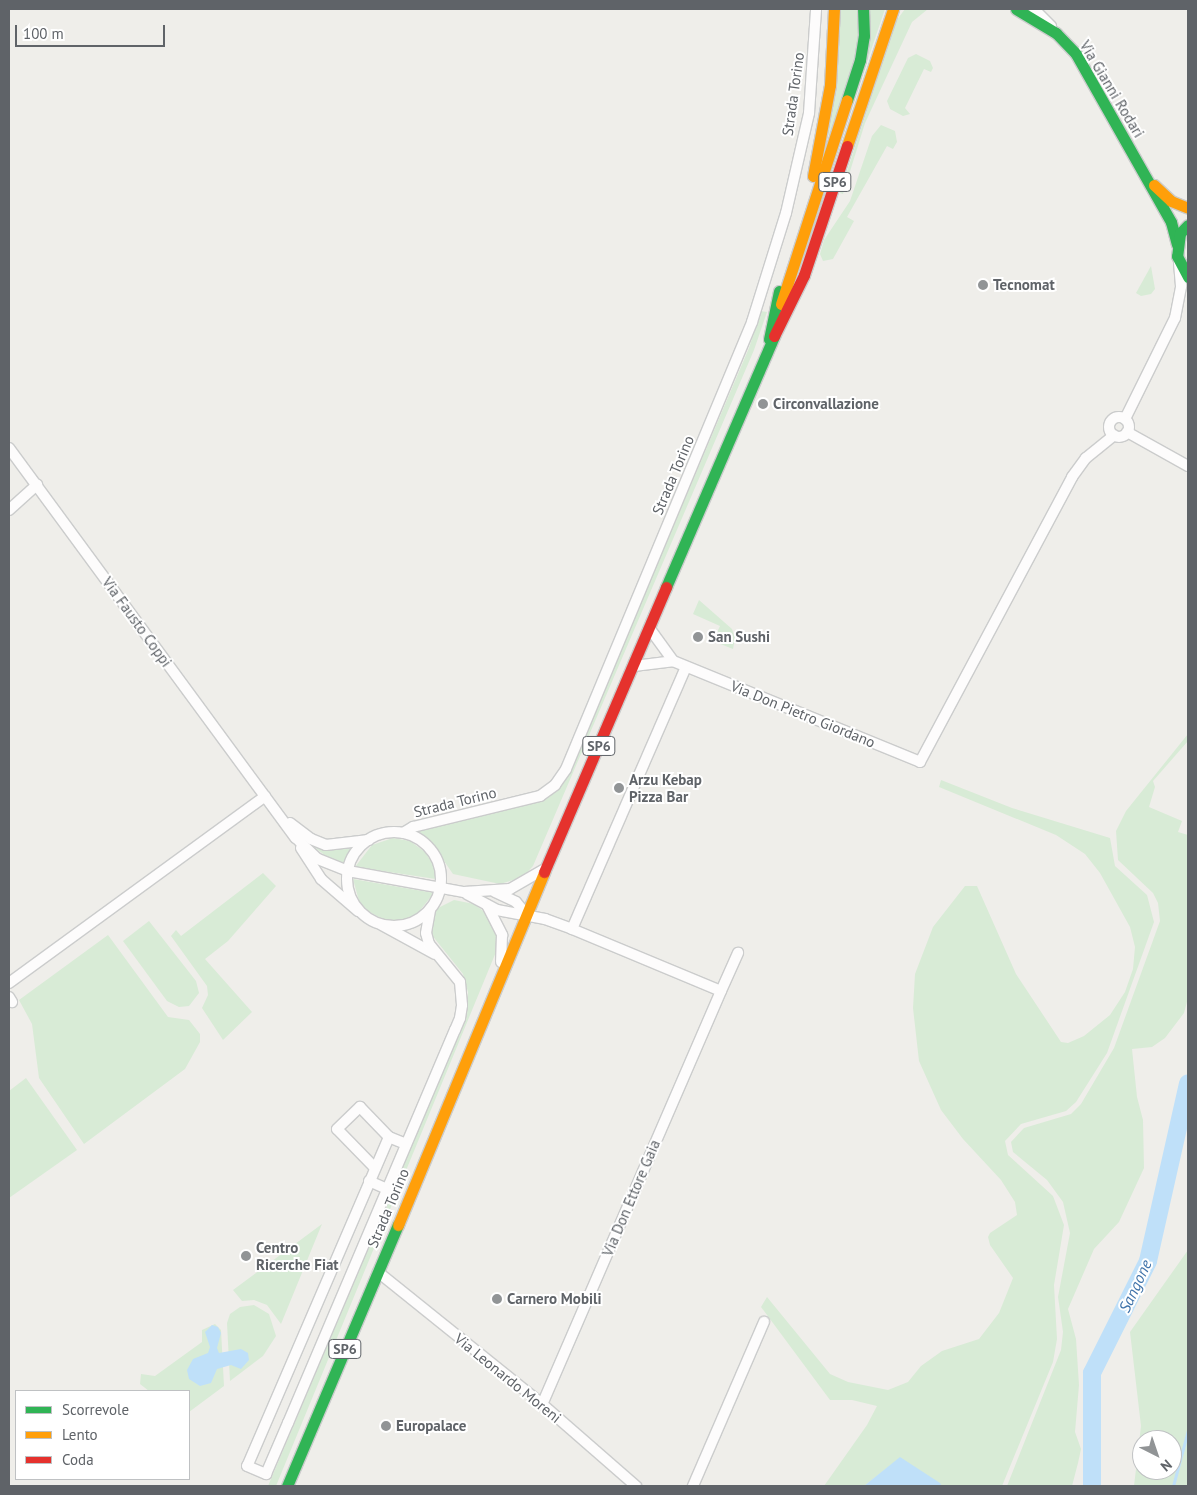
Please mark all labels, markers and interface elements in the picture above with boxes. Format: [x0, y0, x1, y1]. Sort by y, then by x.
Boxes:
scale bar [18, 15, 168, 47]
text: 100 m [23, 24, 64, 43]
street label: Via Gianni Rodari [1076, 37, 1148, 141]
street label: Strada Torino [778, 51, 808, 137]
road number: SP6 [818, 170, 852, 193]
place label: Tecnomat [993, 276, 1055, 294]
marker: Tecnomat [977, 279, 989, 291]
place label: Circonvallazione [773, 395, 879, 413]
marker: Circonvallazione [757, 398, 769, 410]
street label: Strada Torino [648, 432, 698, 518]
street label: Via Fausto Coppi [98, 573, 176, 671]
place label: San Sushi [708, 628, 770, 646]
marker: San Sushi [692, 631, 704, 643]
street label: Via Don Pietro Giordano [728, 677, 878, 751]
road number: SP6 [582, 734, 616, 758]
place label: Arzu Kebap Pizza Bar [629, 770, 702, 805]
marker: Arzu Kebap Pizza Bar [613, 782, 625, 794]
street label: Strada Torino [412, 783, 498, 821]
street label: Via Don Ettore Gaia [598, 1137, 664, 1259]
street label: Strada Torino [363, 1165, 413, 1251]
place label: Centro Ricerche Fiat [256, 1238, 339, 1273]
marker: Centro Ricerche Fiat [240, 1250, 252, 1262]
water label: Sangone [1114, 1257, 1156, 1315]
place label: Carnero Mobili [507, 1290, 601, 1308]
marker: Carnero Mobili [491, 1293, 503, 1305]
street label: Via Leonardo Moreni [451, 1329, 565, 1427]
road number: SP6 [328, 1338, 362, 1360]
legend [15, 1390, 190, 1480]
text: Scorrevole [62, 1400, 129, 1419]
place label: Europalace [396, 1417, 466, 1435]
marker: Europalace [380, 1420, 392, 1432]
text: Lento [62, 1425, 98, 1444]
north arrow [1132, 1430, 1182, 1480]
text: Coda [62, 1450, 94, 1469]
text: N [1157, 1456, 1176, 1475]

